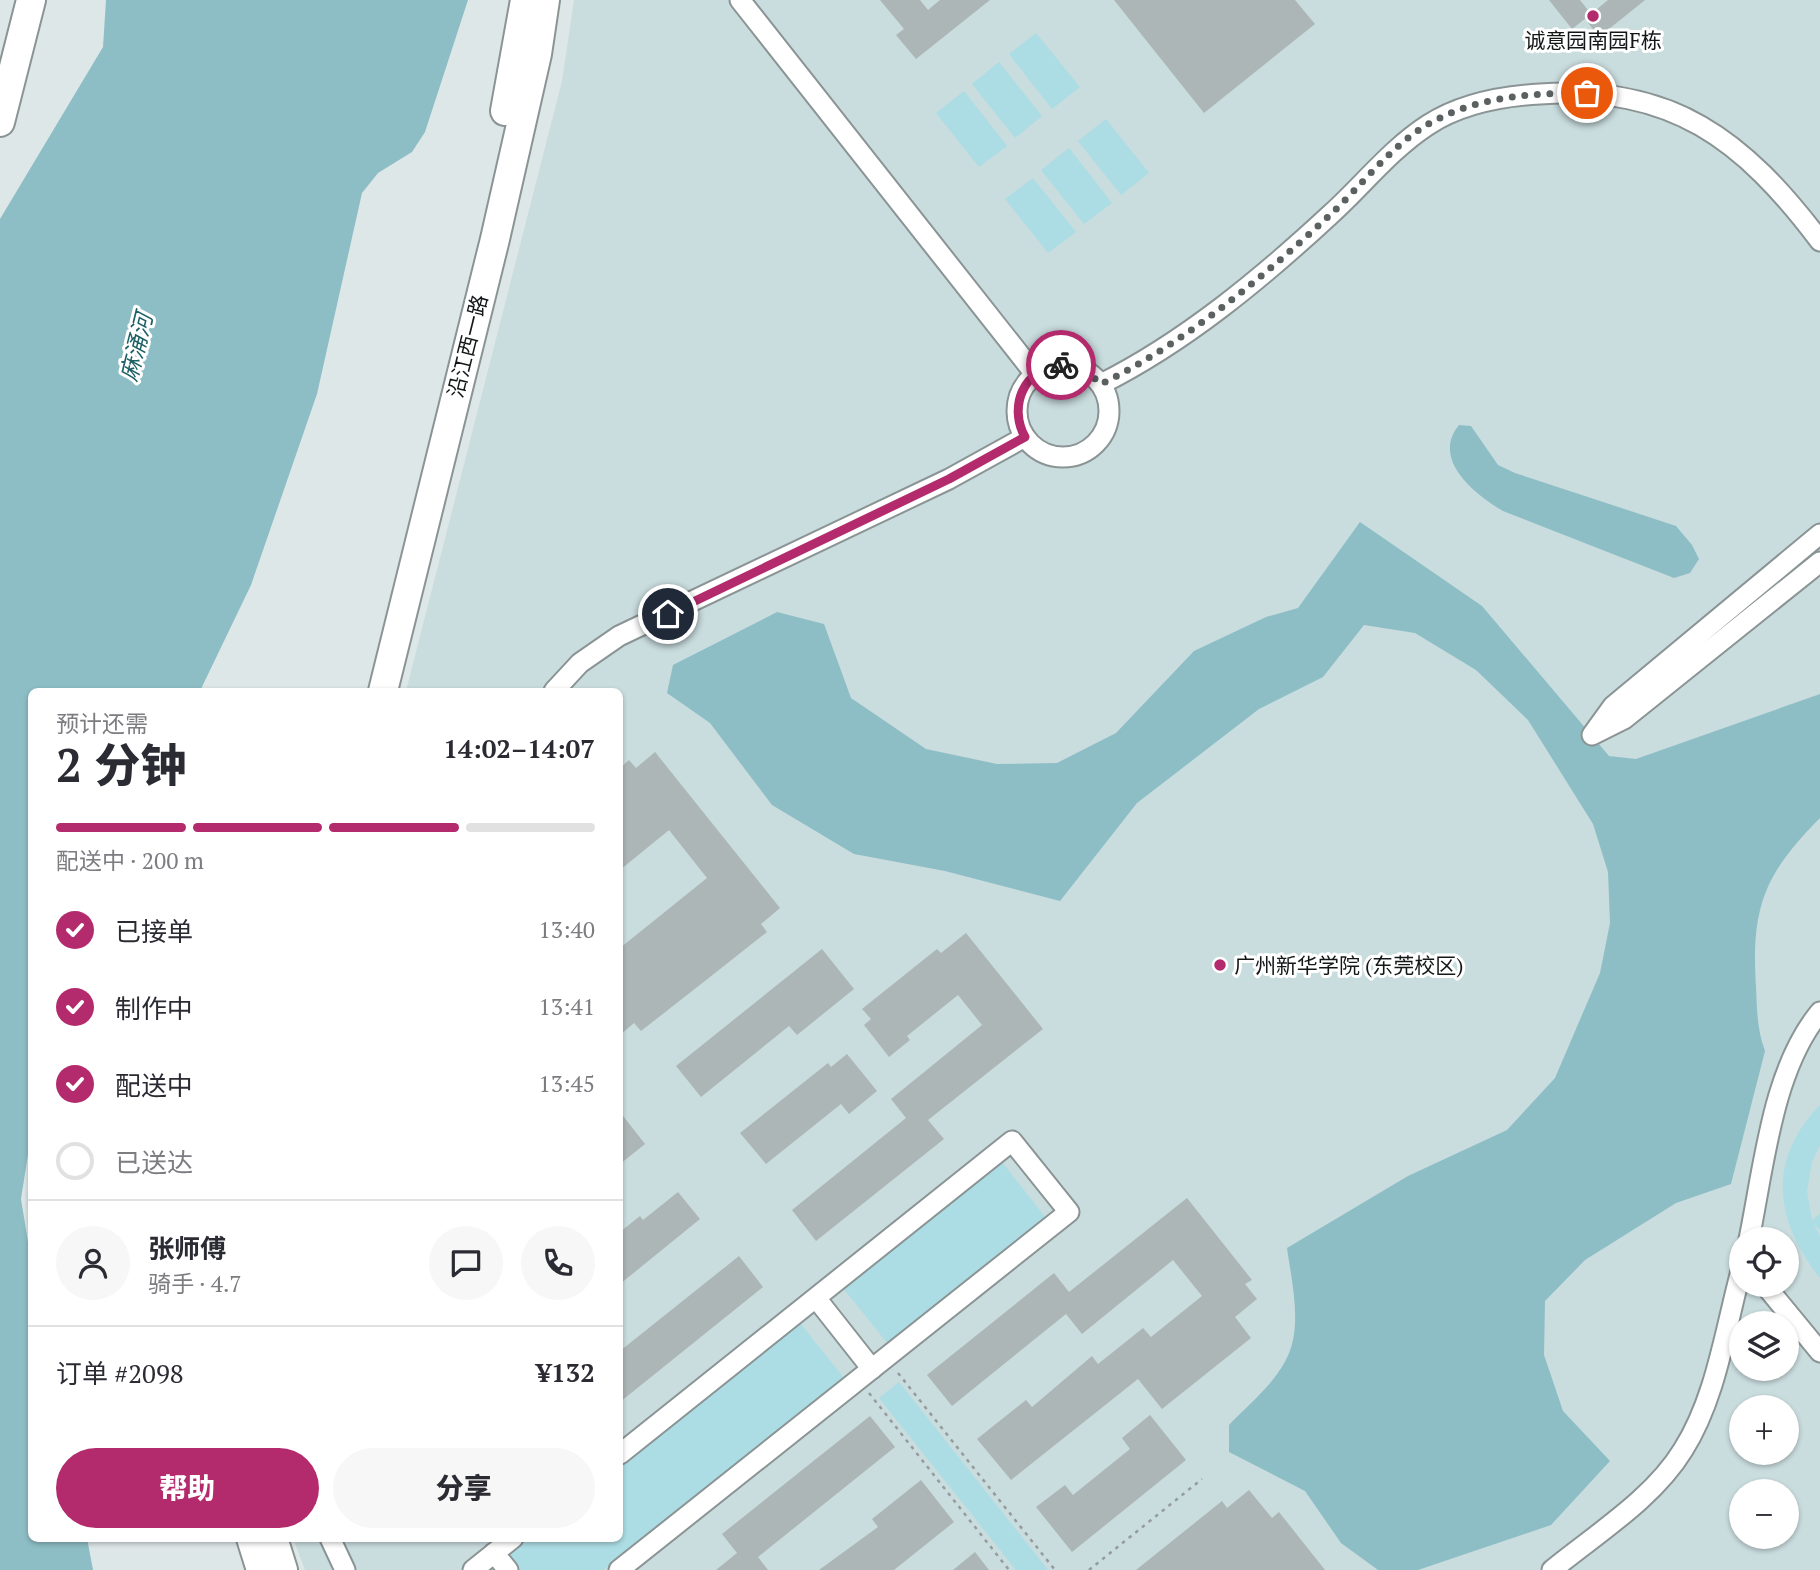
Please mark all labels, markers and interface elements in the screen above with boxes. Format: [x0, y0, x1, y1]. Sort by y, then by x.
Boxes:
marker: 诚意园南园F栋 [1585, 8, 1601, 24]
place label: 诚意园南园F栋 [1524, 26, 1662, 54]
pin [1557, 63, 1617, 123]
icon: bag [1568, 74, 1606, 112]
street label: 沿江西一路 [441, 292, 493, 400]
water label: 麻涌河 [113, 306, 160, 384]
courier [1026, 330, 1096, 400]
icon: bike [1042, 346, 1080, 384]
pin [638, 584, 698, 644]
icon: home [649, 595, 687, 633]
text: 预计还需 [56, 708, 148, 739]
text: 14:02–14:07 [443, 731, 595, 765]
text: 2 分钟 [56, 734, 186, 795]
text: 配送中 · 200 m [56, 845, 204, 876]
icon: check [56, 911, 94, 949]
text: 已接单 [115, 914, 193, 948]
text: 13:40 [538, 914, 595, 945]
place label: 广州新华学院 (东莞校区) [1234, 951, 1464, 979]
marker: 广州新华学院 (东莞校区) [1212, 957, 1228, 973]
icon: check [56, 988, 94, 1026]
text: 制作中 [115, 991, 193, 1025]
text: 13:41 [538, 991, 595, 1022]
icon: check [56, 1065, 94, 1103]
text: 配送中 [115, 1068, 193, 1102]
text: 13:45 [538, 1068, 595, 1099]
text: 已送达 [115, 1145, 193, 1179]
button: person [56, 1226, 130, 1300]
button: chat [429, 1226, 503, 1300]
button: phone [521, 1226, 595, 1300]
map controls [1729, 1227, 1799, 1549]
button: locate [1729, 1227, 1799, 1297]
text: 张师傅 [148, 1231, 226, 1265]
text: 骑手 · 4.7 [148, 1268, 242, 1299]
button: layers [1729, 1311, 1799, 1381]
text: ¥132 [536, 1355, 595, 1389]
text: 订单 #2098 [56, 1356, 184, 1390]
button: + [1729, 1395, 1799, 1465]
button: 帮助 [56, 1448, 319, 1528]
button: 分享 [333, 1448, 595, 1528]
button: − [1729, 1479, 1799, 1549]

